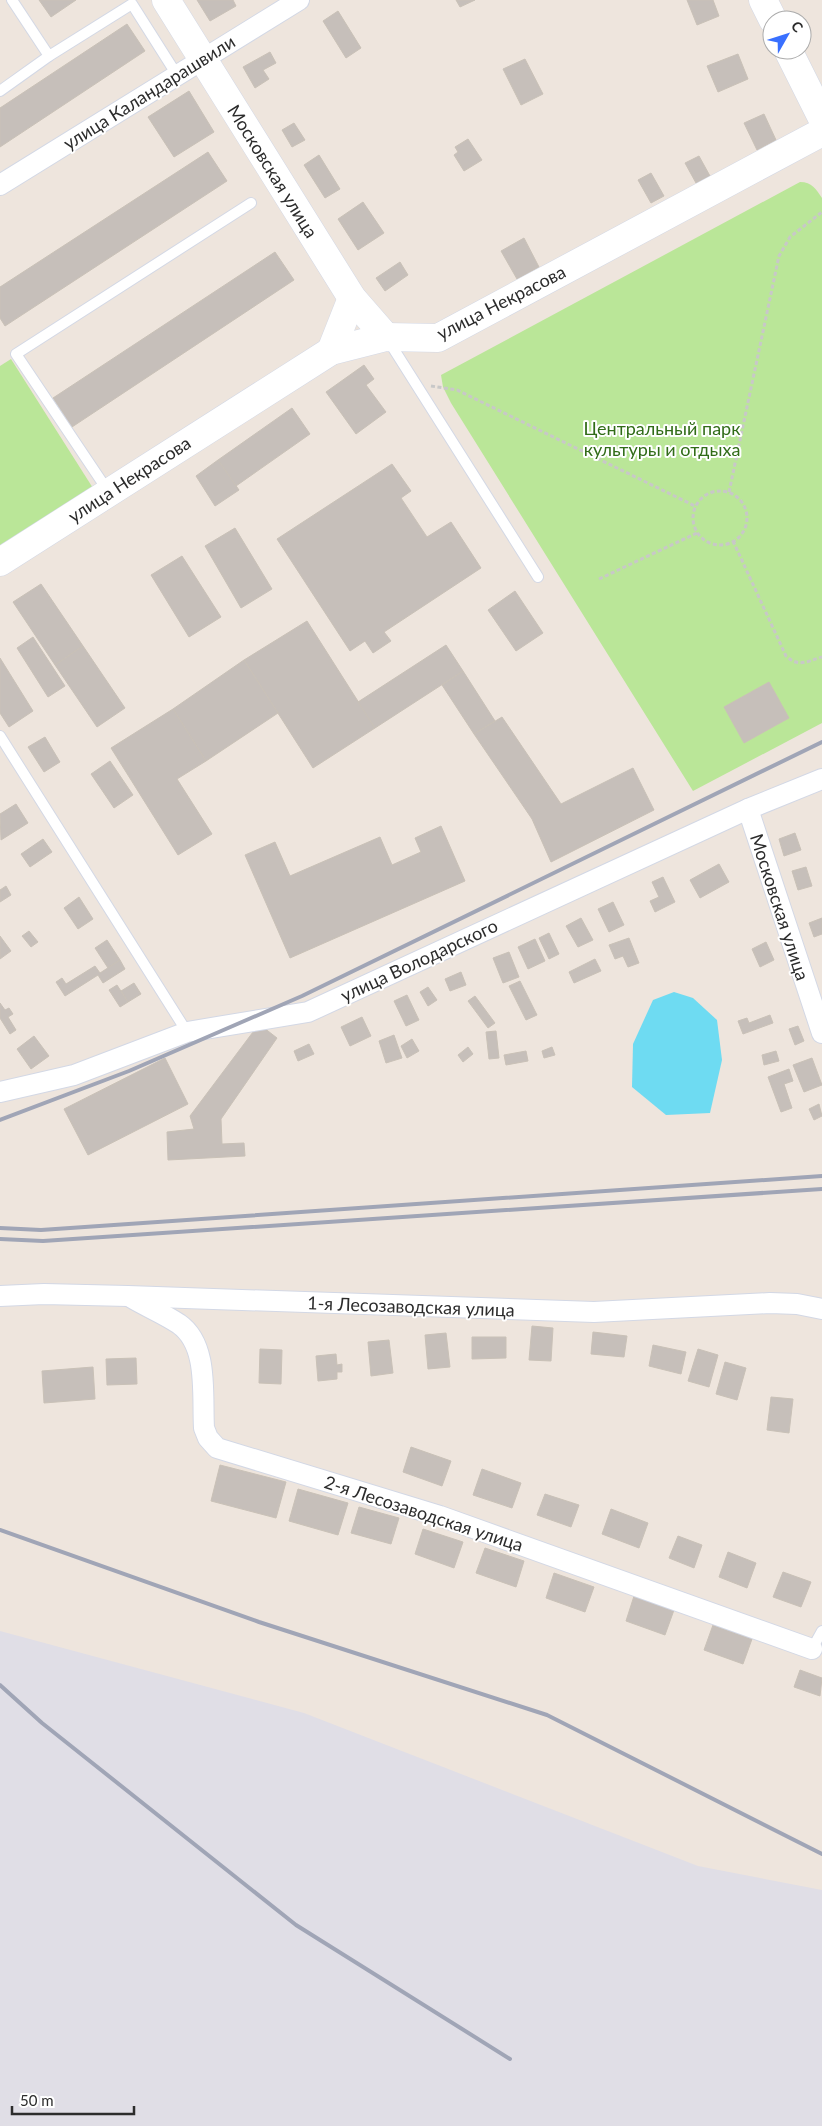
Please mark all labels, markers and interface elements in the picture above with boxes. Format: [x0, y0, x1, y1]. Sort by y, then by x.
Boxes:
north arrow [762, 10, 812, 60]
text: С [788, 18, 807, 36]
street label: улица Каландарашвили [59, 30, 239, 154]
street label: Московская улица [223, 100, 323, 242]
street label: улица Некрасова [433, 260, 569, 344]
park label: Центральный парк культуры и отдыха [584, 417, 741, 460]
street label: улица Некрасова [64, 431, 194, 527]
street label: Московская улица [746, 831, 814, 983]
street label: улица Володарского [337, 914, 501, 1006]
street label: 1-я Лесозаводская улица [307, 1291, 515, 1321]
street label: 2-я Лесозаводская улица [322, 1470, 526, 1556]
scale bar [12, 2084, 135, 2116]
text: 50 m [20, 2091, 54, 2109]

